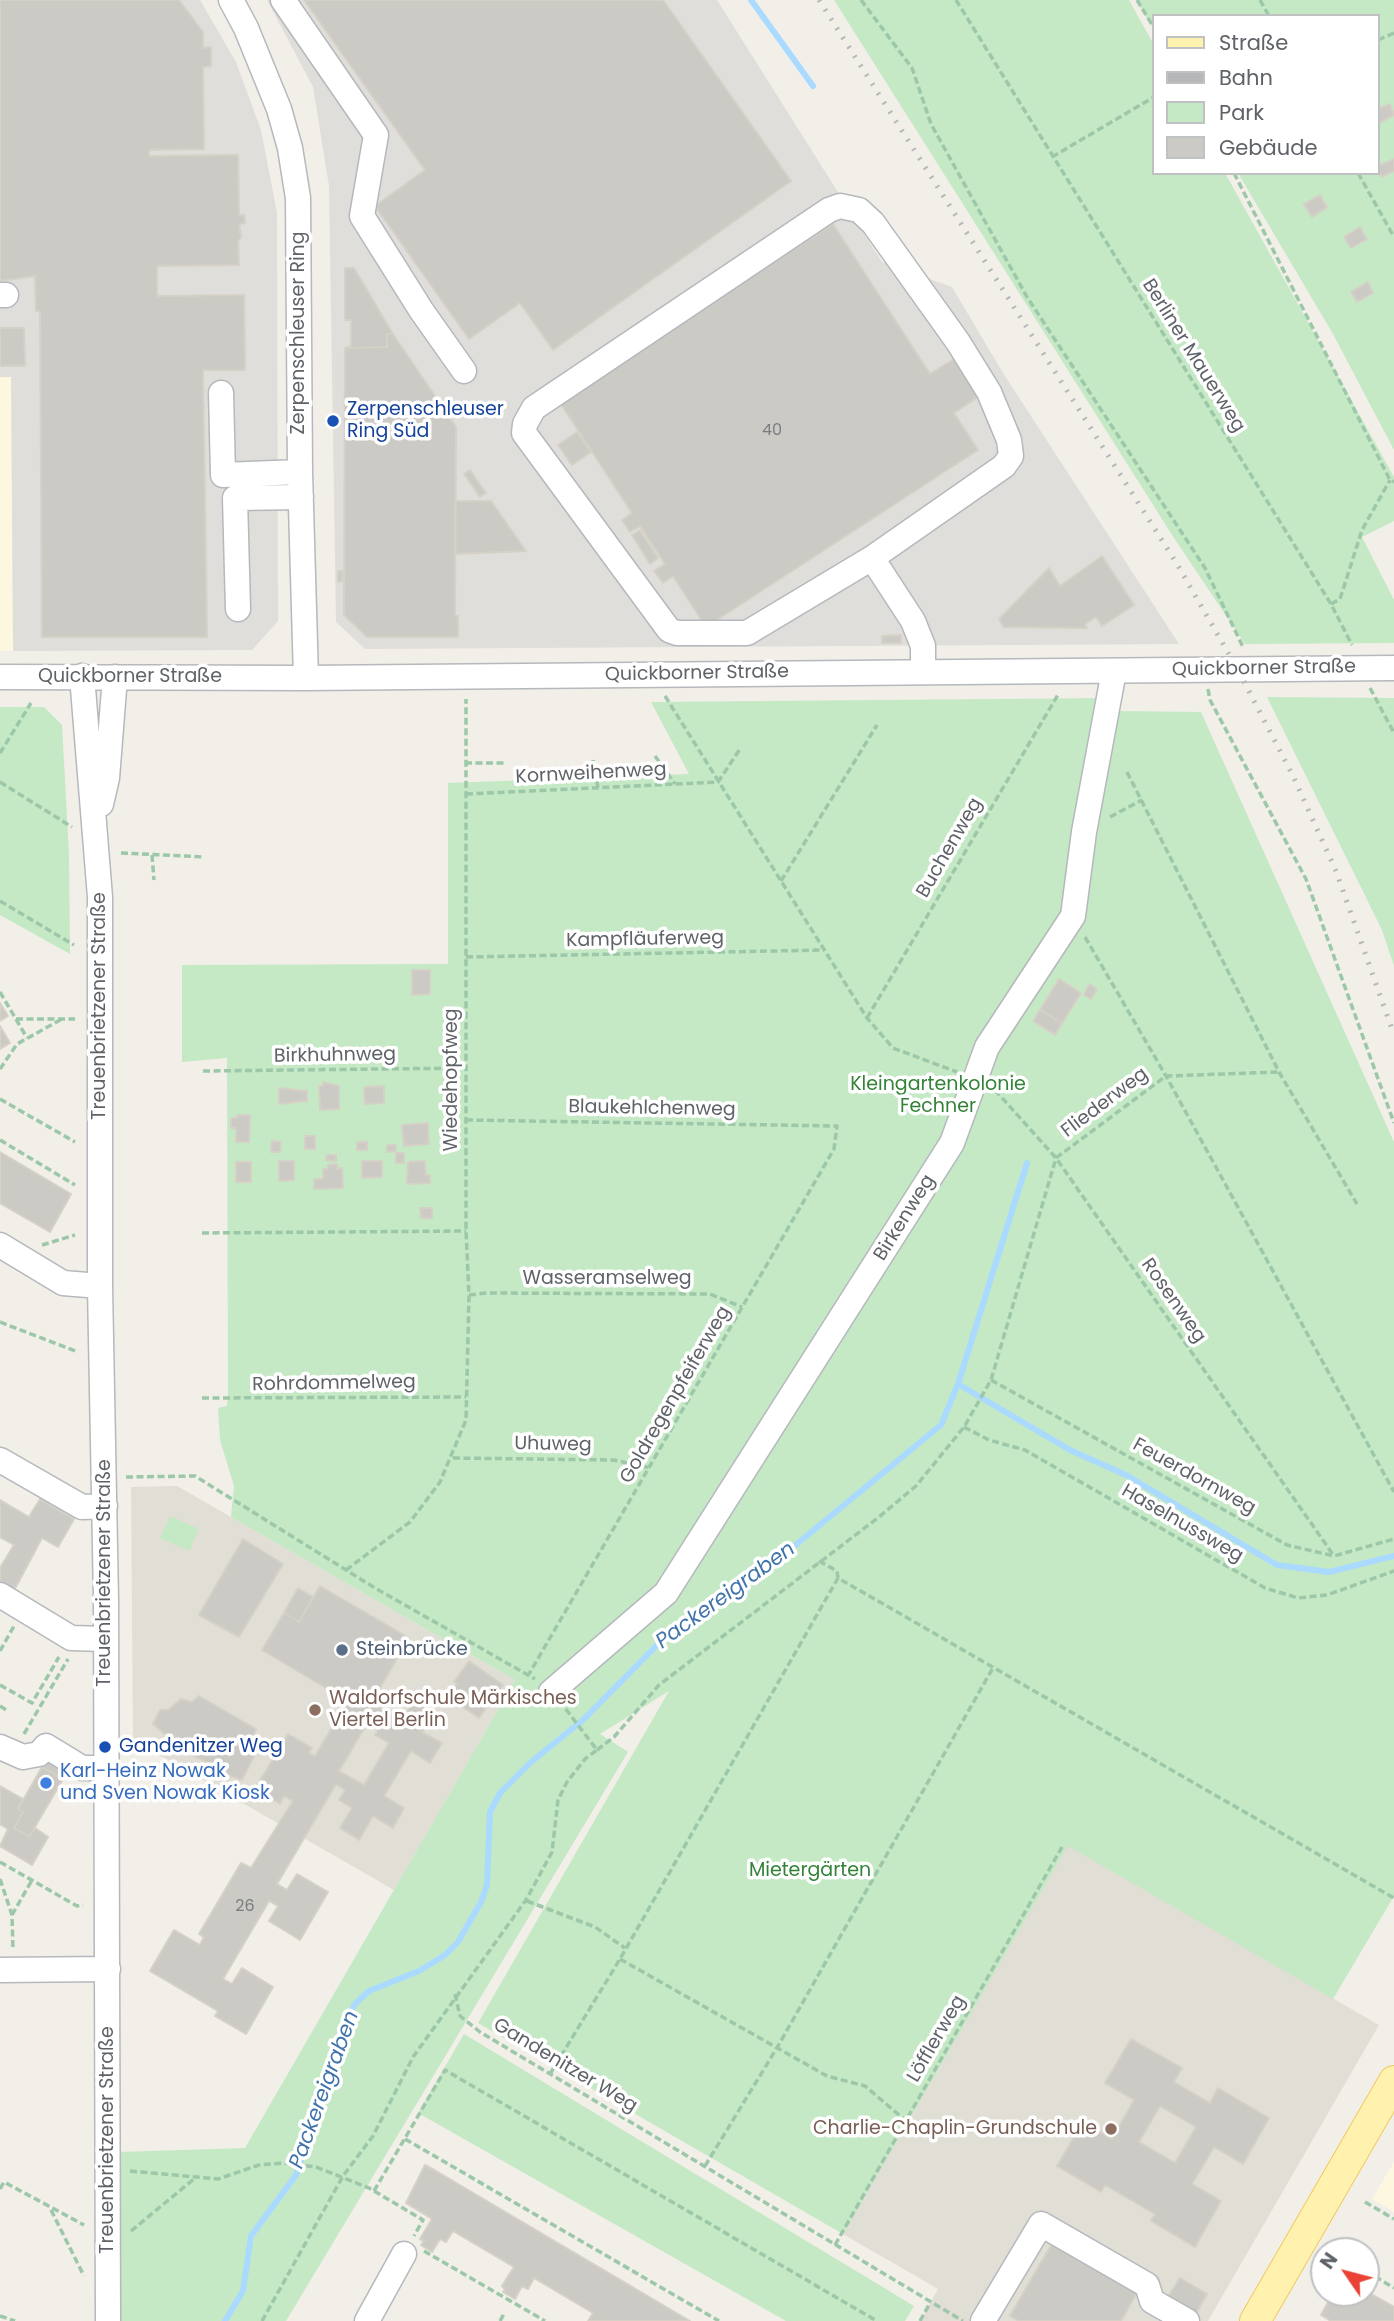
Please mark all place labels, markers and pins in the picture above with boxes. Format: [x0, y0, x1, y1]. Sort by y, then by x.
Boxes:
place label: Zerpenschleuser Ring Süd [347, 399, 504, 443]
marker: Zerpenschleuser Ring Süd [325, 413, 341, 429]
place label: Steinbrücke [356, 1639, 468, 1661]
marker: Steinbrücke [334, 1642, 350, 1658]
place label: Waldorfschule Märkisches Viertel Berlin [329, 1688, 577, 1732]
marker: Waldorfschule Märkisches Viertel Berlin [307, 1702, 323, 1718]
place label: Gandenitzer Weg [119, 1736, 283, 1758]
marker: Gandenitzer Weg [97, 1739, 113, 1755]
place label: Karl-Heinz Nowak und Sven Nowak Kiosk [60, 1761, 270, 1805]
marker: Karl-Heinz Nowak und Sven Nowak Kiosk [38, 1775, 54, 1791]
place label: Charlie-Chaplin-Grundschule [813, 2118, 1097, 2140]
marker: Charlie-Chaplin-Grundschule [1103, 2121, 1119, 2137]

